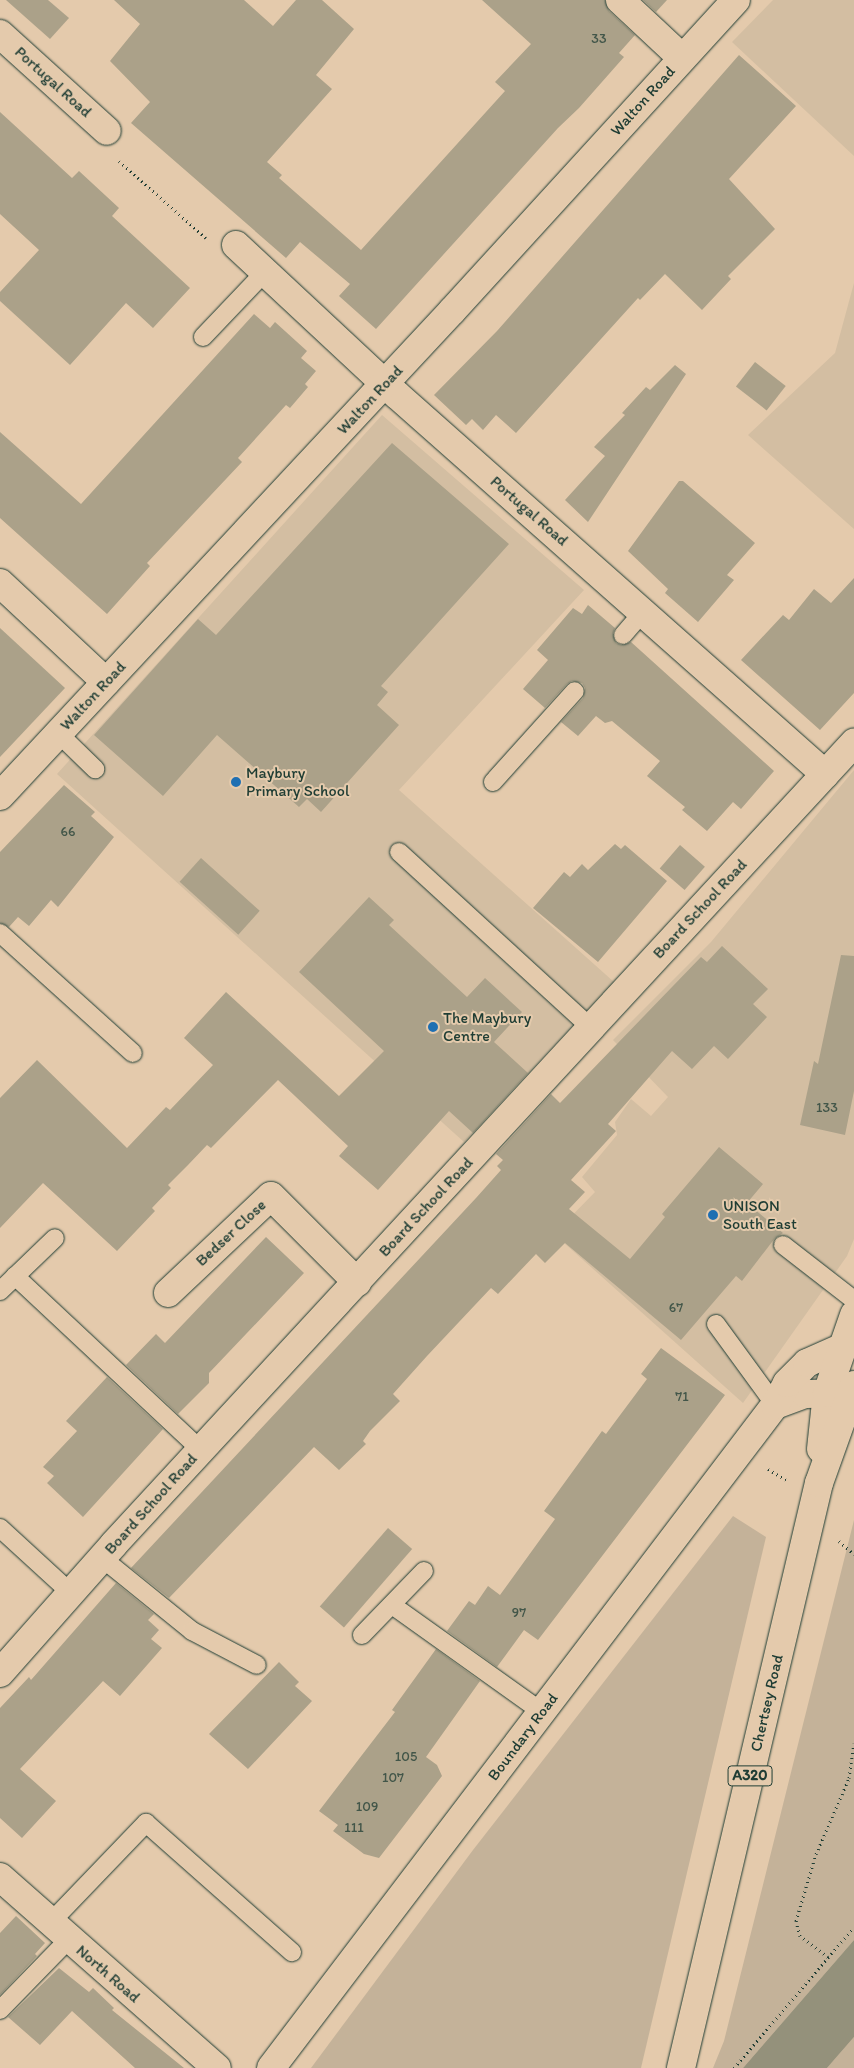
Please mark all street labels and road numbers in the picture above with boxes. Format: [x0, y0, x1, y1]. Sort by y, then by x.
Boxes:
street label: Portugal Road [11, 42, 95, 122]
street label: Walton Road [607, 62, 679, 140]
street label: Walton Road [333, 362, 407, 438]
street label: Portugal Road [486, 472, 572, 550]
street label: Walton Road [56, 658, 130, 734]
street label: Board School Road [649, 855, 751, 963]
street label: Board School Road [375, 1153, 477, 1261]
street label: Bedser Close [192, 1196, 270, 1270]
street label: Board School Road [101, 1450, 201, 1558]
street label: Chertsey Road [747, 1653, 787, 1753]
street label: Boundary Road [484, 1689, 562, 1785]
road number: A320 [728, 1764, 772, 1788]
street label: North Road [72, 1941, 144, 2007]

